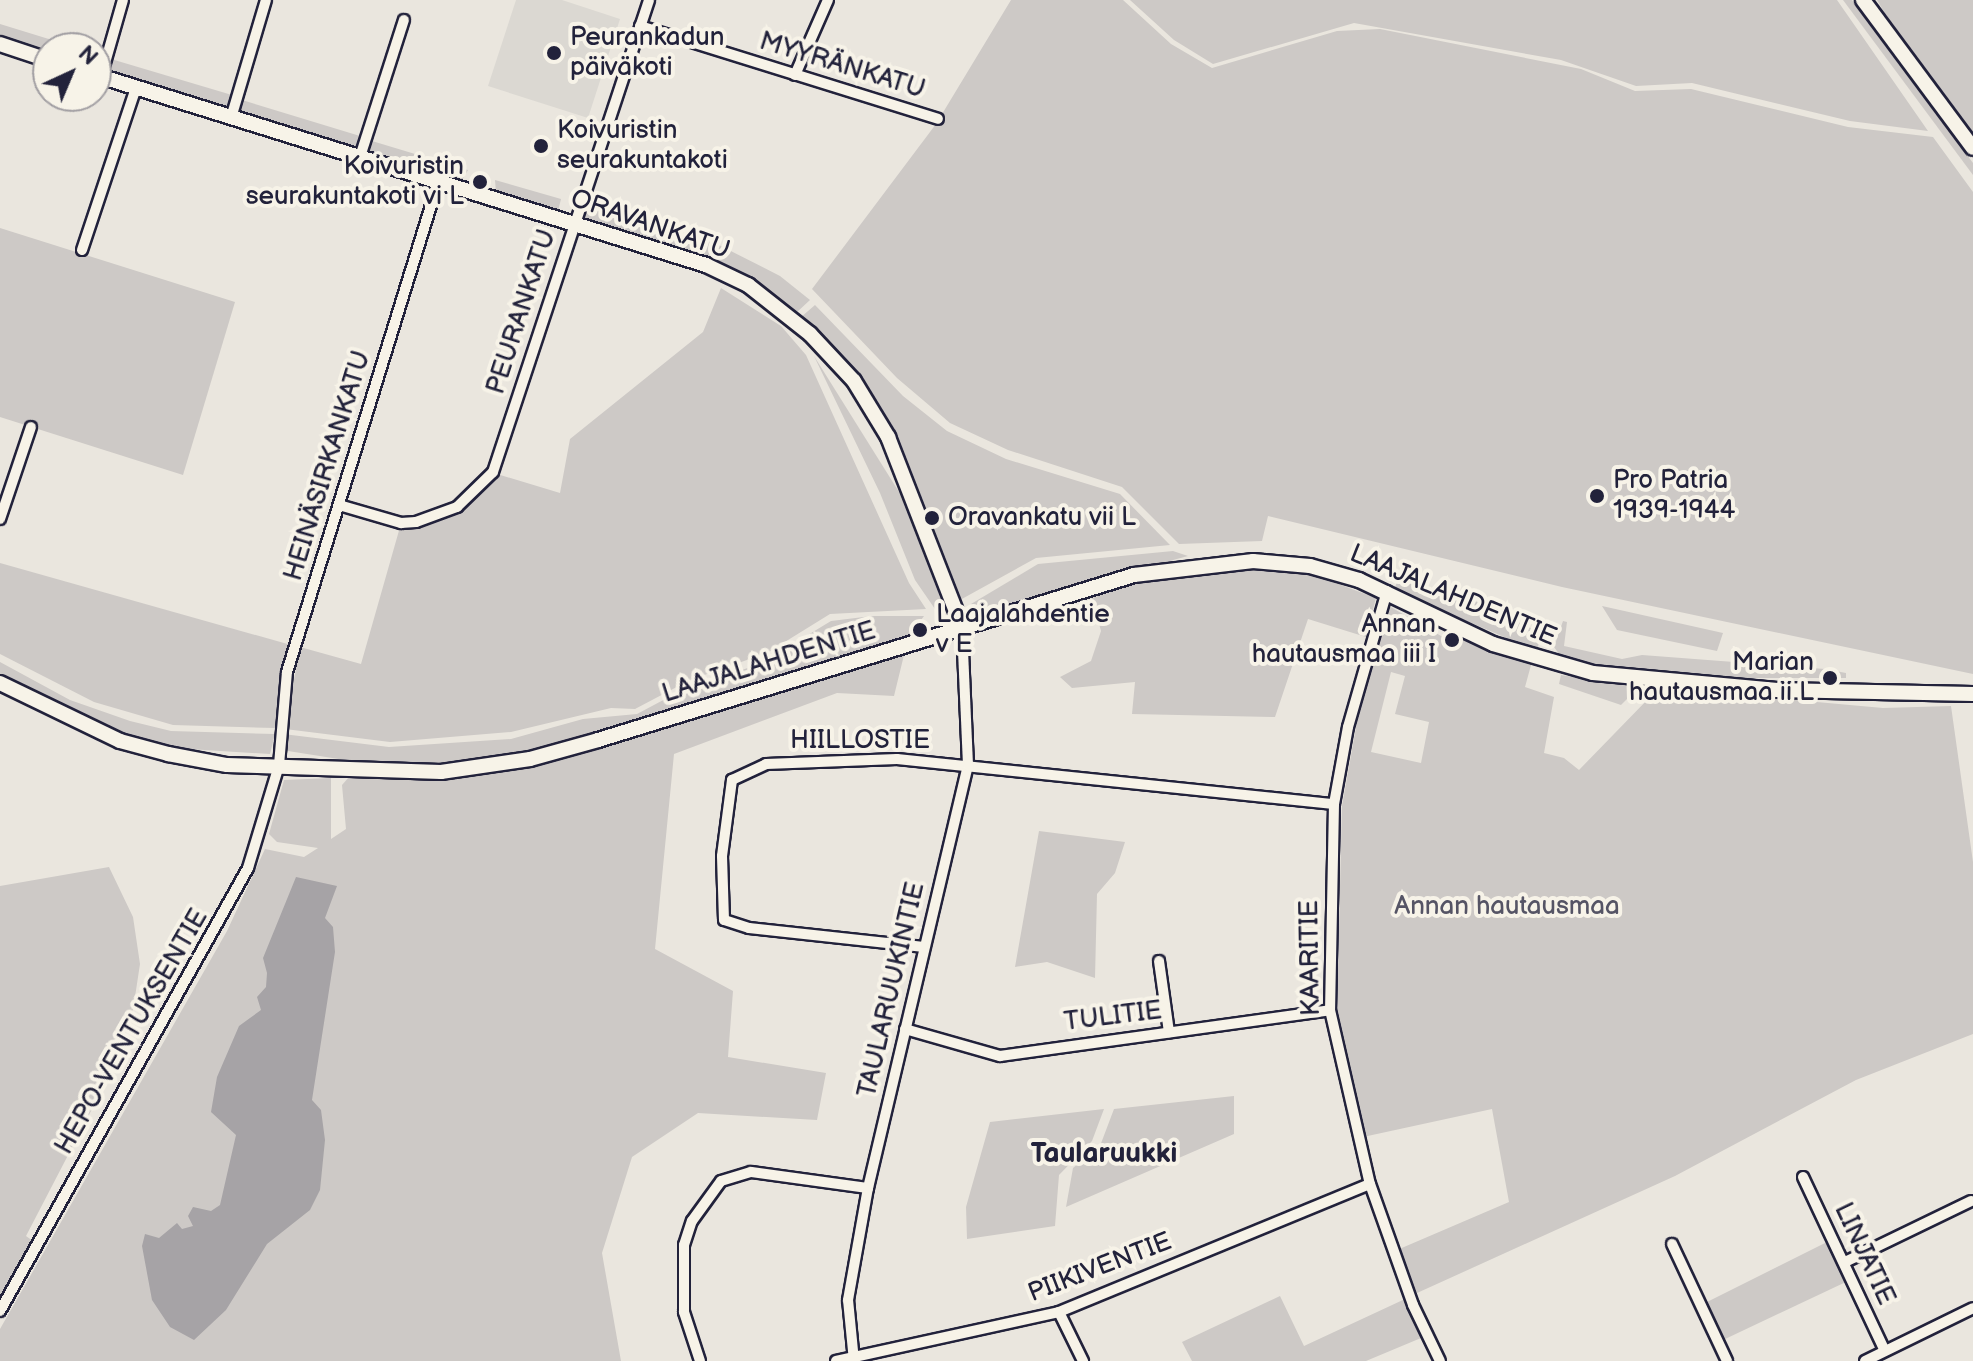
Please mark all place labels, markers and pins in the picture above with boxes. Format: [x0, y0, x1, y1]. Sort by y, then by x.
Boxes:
place label: Peurankadun päiväkoti [570, 22, 725, 84]
marker: Peurankadun päiväkoti [545, 44, 563, 62]
place label: Koivuristin seurakuntakoti [557, 115, 728, 176]
marker: Koivuristin seurakuntakoti [532, 137, 550, 155]
place label: Koivuristin seurakuntakoti vi L [246, 151, 464, 212]
marker: Koivuristin seurakuntakoti vi L [471, 173, 489, 191]
place label: Pro Patria 1939-1944 [1613, 465, 1735, 526]
marker: Pro Patria 1939-1944 [1588, 487, 1606, 505]
place label: Oravankatu vii L [948, 502, 1136, 534]
marker: Oravankatu vii L [923, 509, 941, 527]
place label: Laajalahdentie v E [936, 599, 1110, 660]
place label: Annan hautausmaa iii I [1252, 609, 1436, 670]
marker: Laajalahdentie v E [911, 621, 929, 639]
marker: Annan hautausmaa iii I [1443, 631, 1461, 649]
place label: Marian hautausmaa ii L [1629, 647, 1814, 708]
marker: Marian hautausmaa ii L [1821, 669, 1839, 687]

